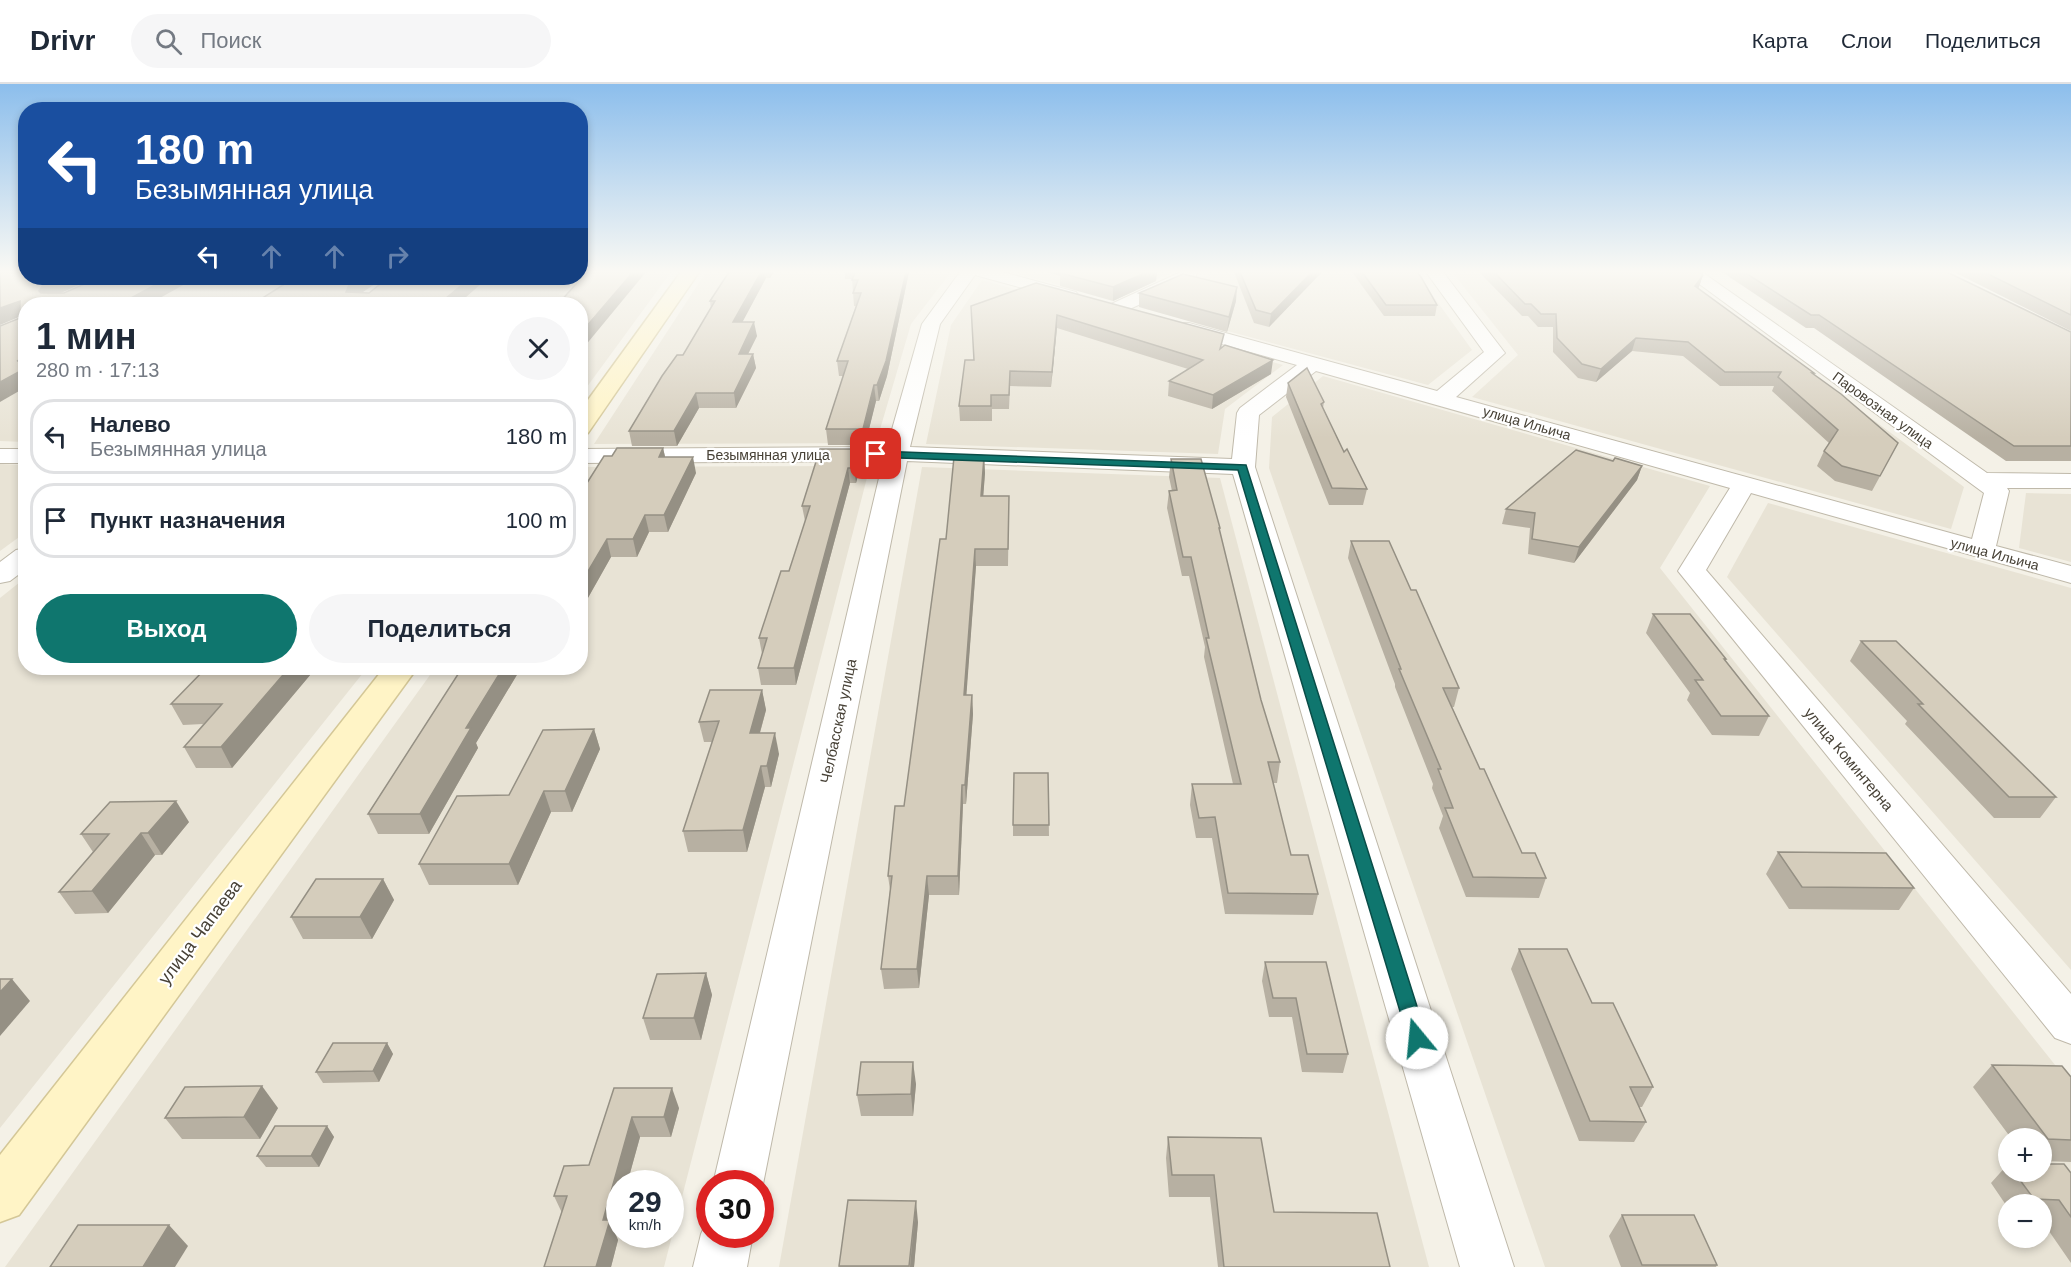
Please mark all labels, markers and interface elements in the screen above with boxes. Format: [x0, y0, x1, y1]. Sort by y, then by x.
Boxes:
search box [131, 14, 551, 68]
text: Drivr [30, 25, 95, 56]
icon: search [152, 25, 185, 58]
text: Поиск [200, 28, 261, 53]
text: Карта [1752, 29, 1808, 52]
text: Слои [1841, 29, 1892, 52]
text: Поделиться [1925, 29, 2041, 52]
icon: left [36, 126, 114, 204]
text: 180 m [135, 126, 254, 173]
text: Безымянная улица [135, 175, 373, 205]
icon: left [192, 240, 225, 273]
icon: ahead [255, 240, 288, 273]
icon: ahead [318, 240, 351, 273]
icon: right [381, 240, 414, 273]
text: 1 мин [36, 316, 137, 357]
button: close [507, 317, 570, 380]
text: 280 m · 17:13 [36, 359, 159, 381]
street label: Паровозная улица [1830, 368, 1937, 452]
street label: улица Ильича [1481, 403, 1573, 443]
text: Налево [90, 412, 171, 437]
icon: left [39, 420, 72, 453]
text: 180 m [506, 424, 567, 449]
pin [850, 428, 901, 479]
icon: arrive [859, 437, 892, 470]
text: Безымянная улица [90, 438, 267, 460]
street label: Безымянная улица [706, 447, 830, 463]
icon: arrive [39, 504, 72, 537]
text: Пункт назначения [90, 508, 286, 533]
text: 100 m [506, 508, 567, 533]
street label: улица Ильича [1949, 535, 2041, 574]
button: Выход [36, 594, 297, 663]
button: Поделиться [309, 594, 570, 663]
street label: Челбасская улица [816, 657, 860, 785]
street label: улица Коминтерна [1801, 704, 1898, 815]
street label: улица Чапаева [154, 875, 246, 988]
position arrow [1385, 1006, 1449, 1070]
map controls [1998, 1128, 2052, 1248]
button: + [1998, 1128, 2052, 1182]
speed limit sign: 30 [696, 1170, 774, 1248]
text: 29 [628, 1185, 662, 1218]
button: − [1998, 1194, 2052, 1248]
text: km/h [629, 1216, 661, 1233]

